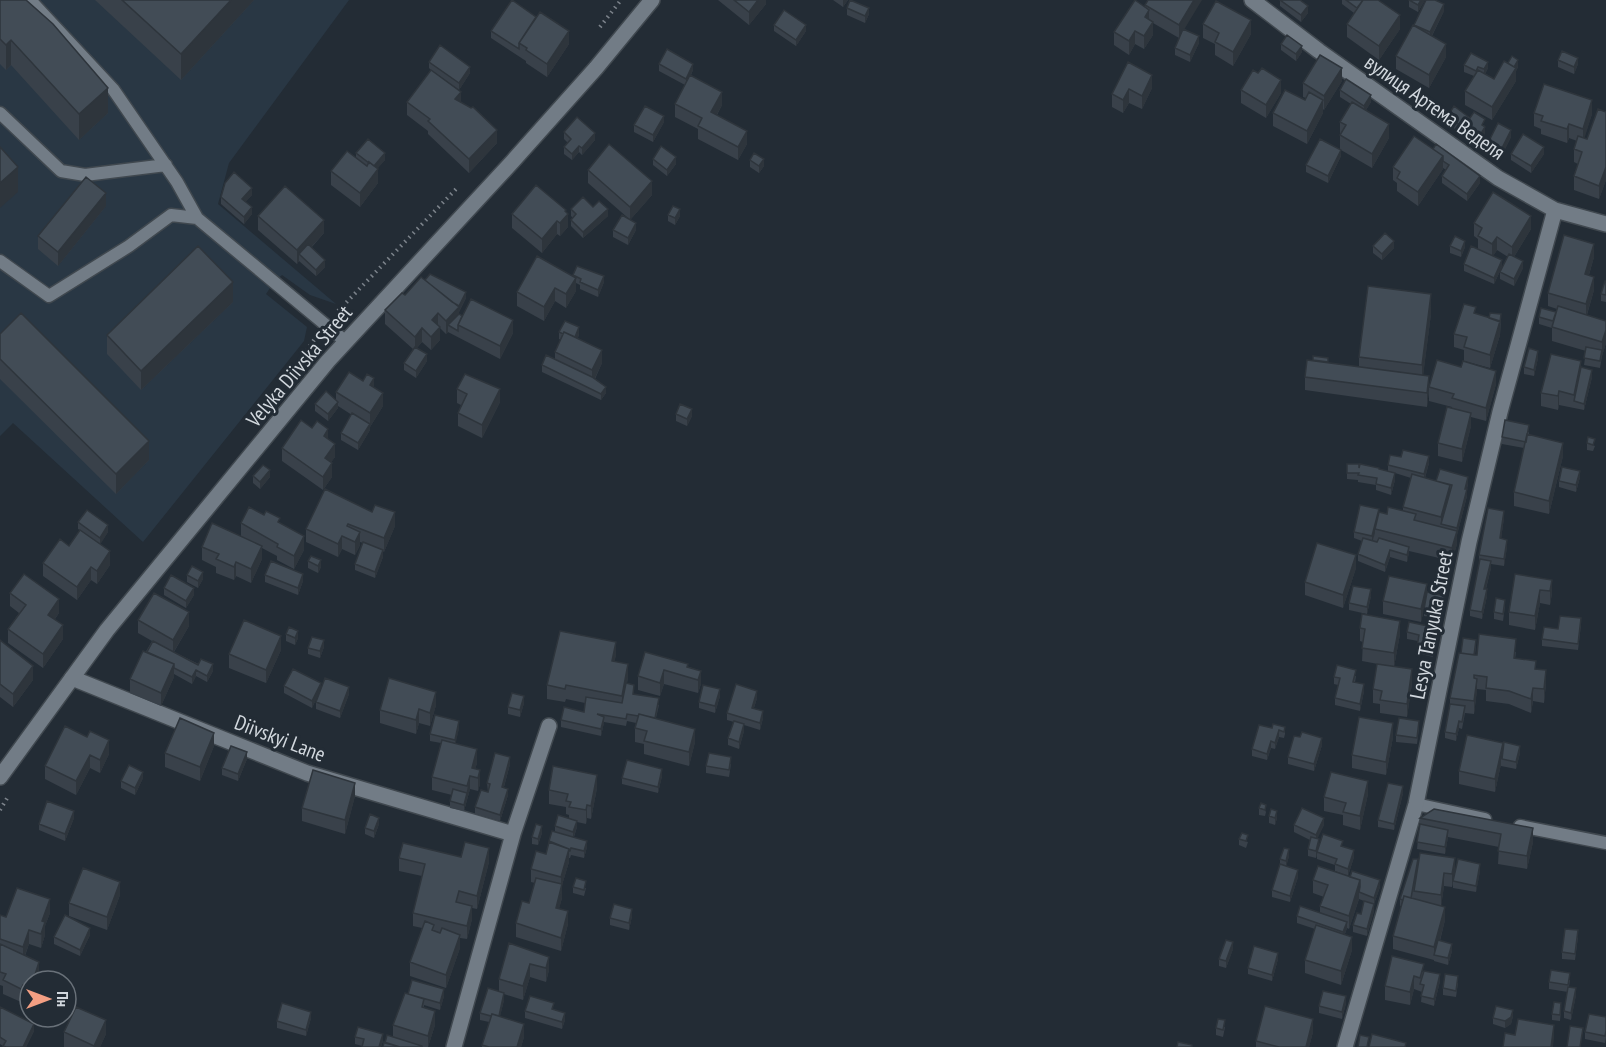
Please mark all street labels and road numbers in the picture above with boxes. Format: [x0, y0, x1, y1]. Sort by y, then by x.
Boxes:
street label: вулиця Артема Веделя [1360, 49, 1510, 165]
street label: Velyka Diivska Street [239, 299, 358, 433]
street label: Lesya Tanyuka Street [1403, 548, 1459, 701]
street label: Diivskyi Lane [231, 708, 329, 768]

